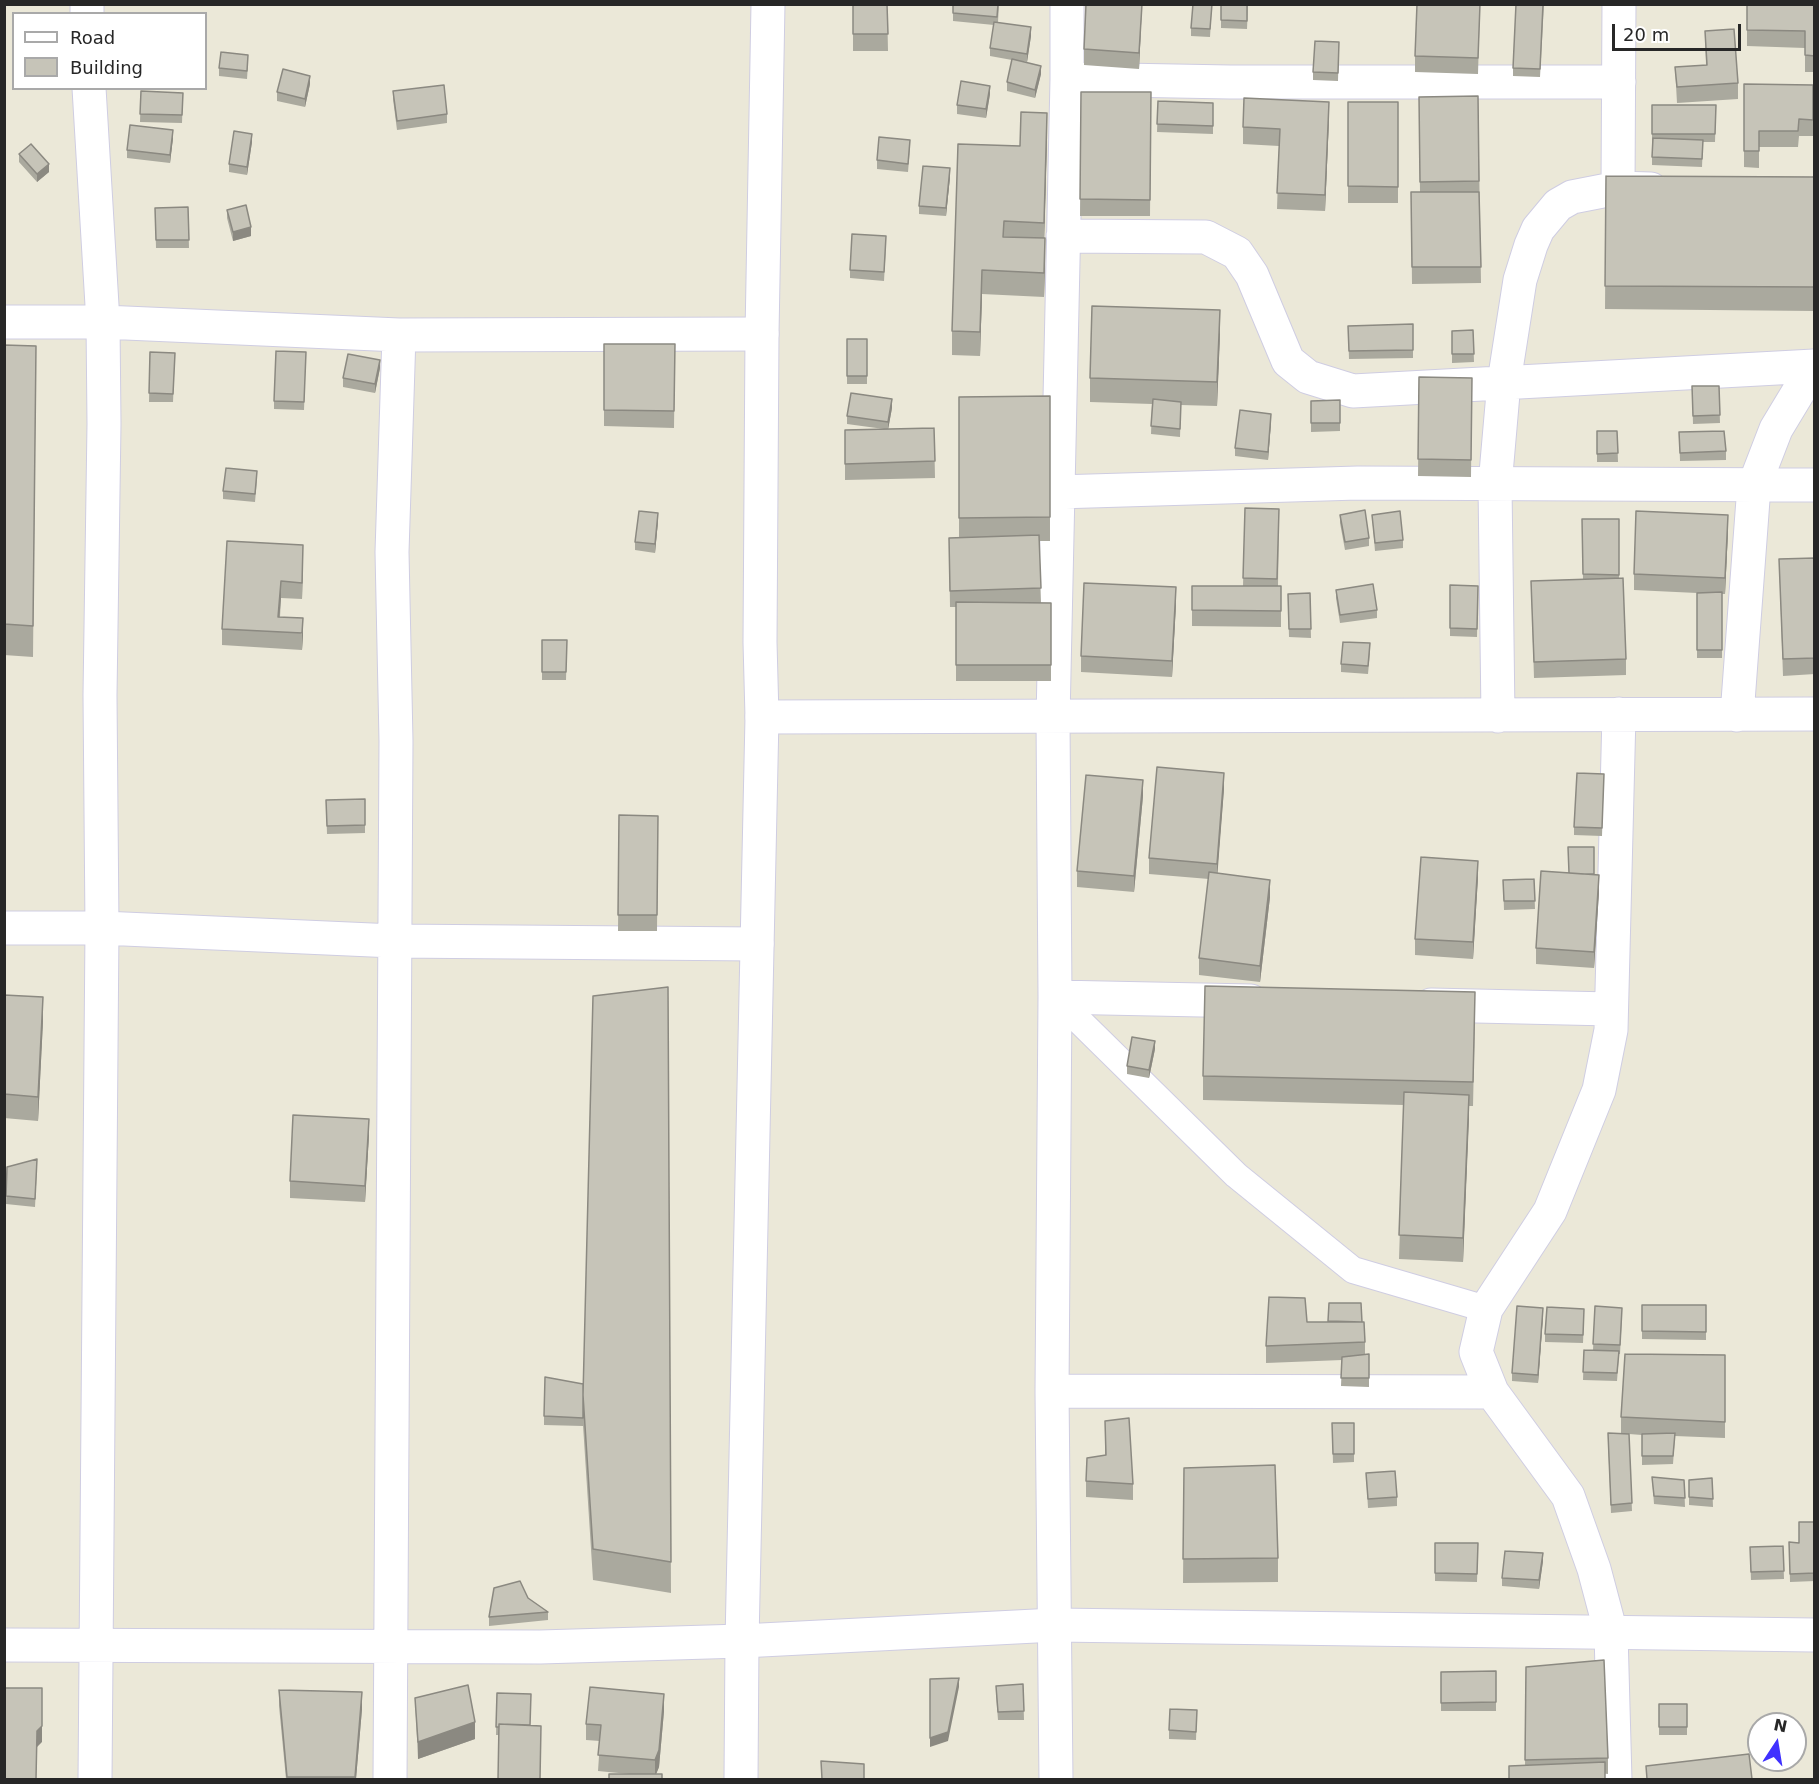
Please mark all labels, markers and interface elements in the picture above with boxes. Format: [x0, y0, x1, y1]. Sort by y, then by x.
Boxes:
legend [12, 12, 207, 90]
scale bar [1615, 12, 1744, 50]
text: 20 m [1623, 24, 1669, 45]
text: Road [70, 27, 115, 48]
text: Building [70, 57, 143, 78]
north arrow [1747, 1712, 1807, 1772]
text: N [1772, 1715, 1789, 1737]

